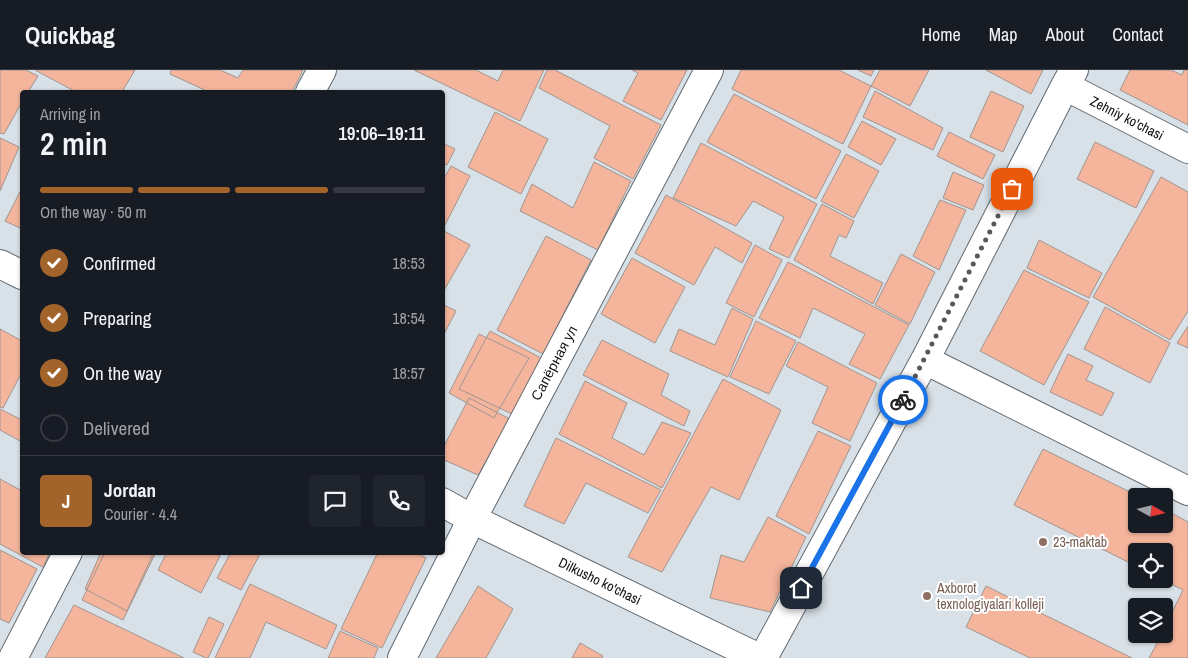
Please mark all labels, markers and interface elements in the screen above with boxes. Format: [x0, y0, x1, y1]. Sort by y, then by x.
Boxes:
text: Quickbag [25, 19, 115, 51]
text: Home [921, 22, 961, 47]
text: Map [989, 22, 1018, 47]
text: About [1046, 22, 1084, 47]
text: Contact [1112, 22, 1163, 47]
street label: Zehniy ko'chasi [1087, 92, 1167, 144]
text: Arriving in [40, 103, 101, 125]
text: 19:06–19:11 [338, 120, 425, 146]
text: 2 min [40, 122, 108, 165]
pin [991, 168, 1033, 210]
icon: bag [998, 175, 1026, 203]
text: On the way · 50 m [40, 201, 146, 223]
icon: check [40, 249, 68, 277]
text: Confirmed [83, 250, 156, 276]
text: 18:53 [392, 252, 425, 274]
icon: check [40, 304, 68, 332]
text: Preparing [83, 305, 151, 331]
text: 18:54 [392, 307, 425, 329]
street label: Сапёрная ул [527, 322, 581, 404]
icon: check [40, 359, 68, 387]
text: On the way [83, 360, 162, 386]
text: 18:57 [392, 362, 425, 384]
courier [878, 375, 928, 425]
icon: bike [889, 386, 917, 414]
text: Delivered [83, 415, 150, 441]
button: chat [309, 475, 361, 527]
button: phone [373, 475, 425, 527]
text: Jordan [104, 477, 156, 503]
text: J [62, 488, 70, 514]
north arrow [1128, 488, 1172, 532]
map controls [1128, 488, 1173, 643]
text: Courier · 4.4 [104, 503, 177, 525]
place label: 23-maktab [1053, 533, 1107, 551]
marker: 23-maktab [1037, 536, 1049, 548]
button: locate [1128, 543, 1173, 588]
street label: Dilkusho ko'chasi [556, 553, 644, 609]
pin [780, 567, 822, 609]
icon: home [787, 574, 815, 602]
place label: Axborot texnologiyalari kolleji [936, 579, 1044, 613]
marker: Axborot texnologiyalari kolleji [921, 590, 933, 602]
button: layers [1128, 598, 1173, 643]

